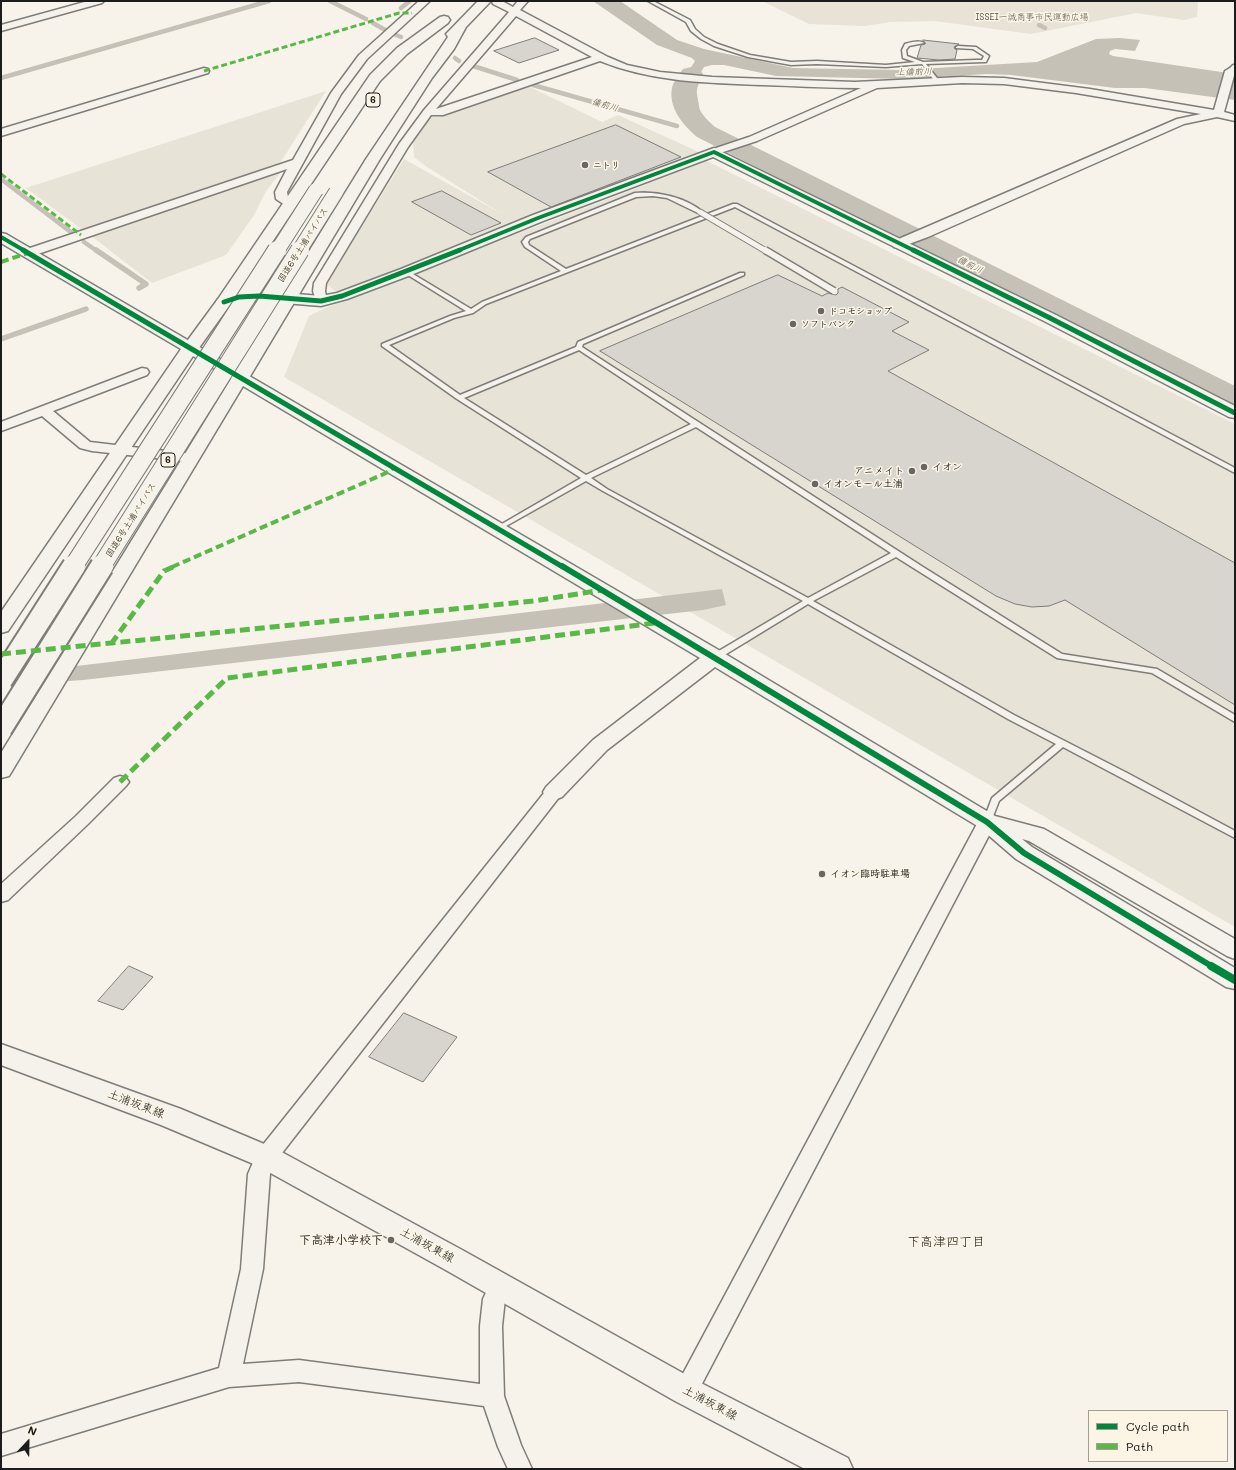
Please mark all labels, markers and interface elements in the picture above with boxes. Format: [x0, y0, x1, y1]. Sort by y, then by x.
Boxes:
park label: ISSEI一誠商事市民運動広場 [975, 12, 1089, 22]
water label: 上備前川 [896, 66, 932, 78]
road number: 6 [366, 93, 380, 107]
water label: 備前川 [591, 96, 619, 114]
marker: ニトリ [580, 160, 590, 170]
place label: ニトリ [593, 160, 620, 170]
street label: 国道6号土浦バイパス [276, 205, 330, 285]
water label: 備前川 [956, 254, 984, 276]
marker: ドコモショップ [816, 306, 826, 316]
place label: ドコモショップ [829, 306, 892, 316]
marker: ソフトバンク [788, 319, 798, 329]
place label: ソフトバンク [801, 319, 855, 329]
road number: 6 [161, 453, 175, 467]
place label: イオン [932, 461, 962, 473]
marker: イオン [919, 462, 929, 472]
place label: アニメイト [854, 465, 904, 477]
marker: アニメイト [907, 466, 917, 476]
place label: イオンモール土浦 [823, 478, 903, 490]
marker: イオンモール土浦 [810, 479, 820, 489]
street label: 国道6号土浦バイパス [104, 480, 158, 560]
place label: イオン臨時駐車場 [830, 868, 910, 880]
marker: イオン臨時駐車場 [817, 869, 827, 879]
street label: 土浦坂東線 [105, 1087, 167, 1121]
street label: 土浦坂東線 [397, 1224, 457, 1266]
place label: 下高津小学校下 [299, 1233, 383, 1247]
district label: 下高津四丁目 [907, 1234, 985, 1250]
marker: 下高津小学校下 [386, 1235, 396, 1245]
street label: 土浦坂東線 [680, 1383, 740, 1423]
legend [1088, 1410, 1228, 1462]
text: Cycle path [1126, 1418, 1189, 1434]
north arrow [8, 1422, 48, 1462]
text: N [26, 1422, 39, 1439]
text: Path [1126, 1438, 1153, 1454]

